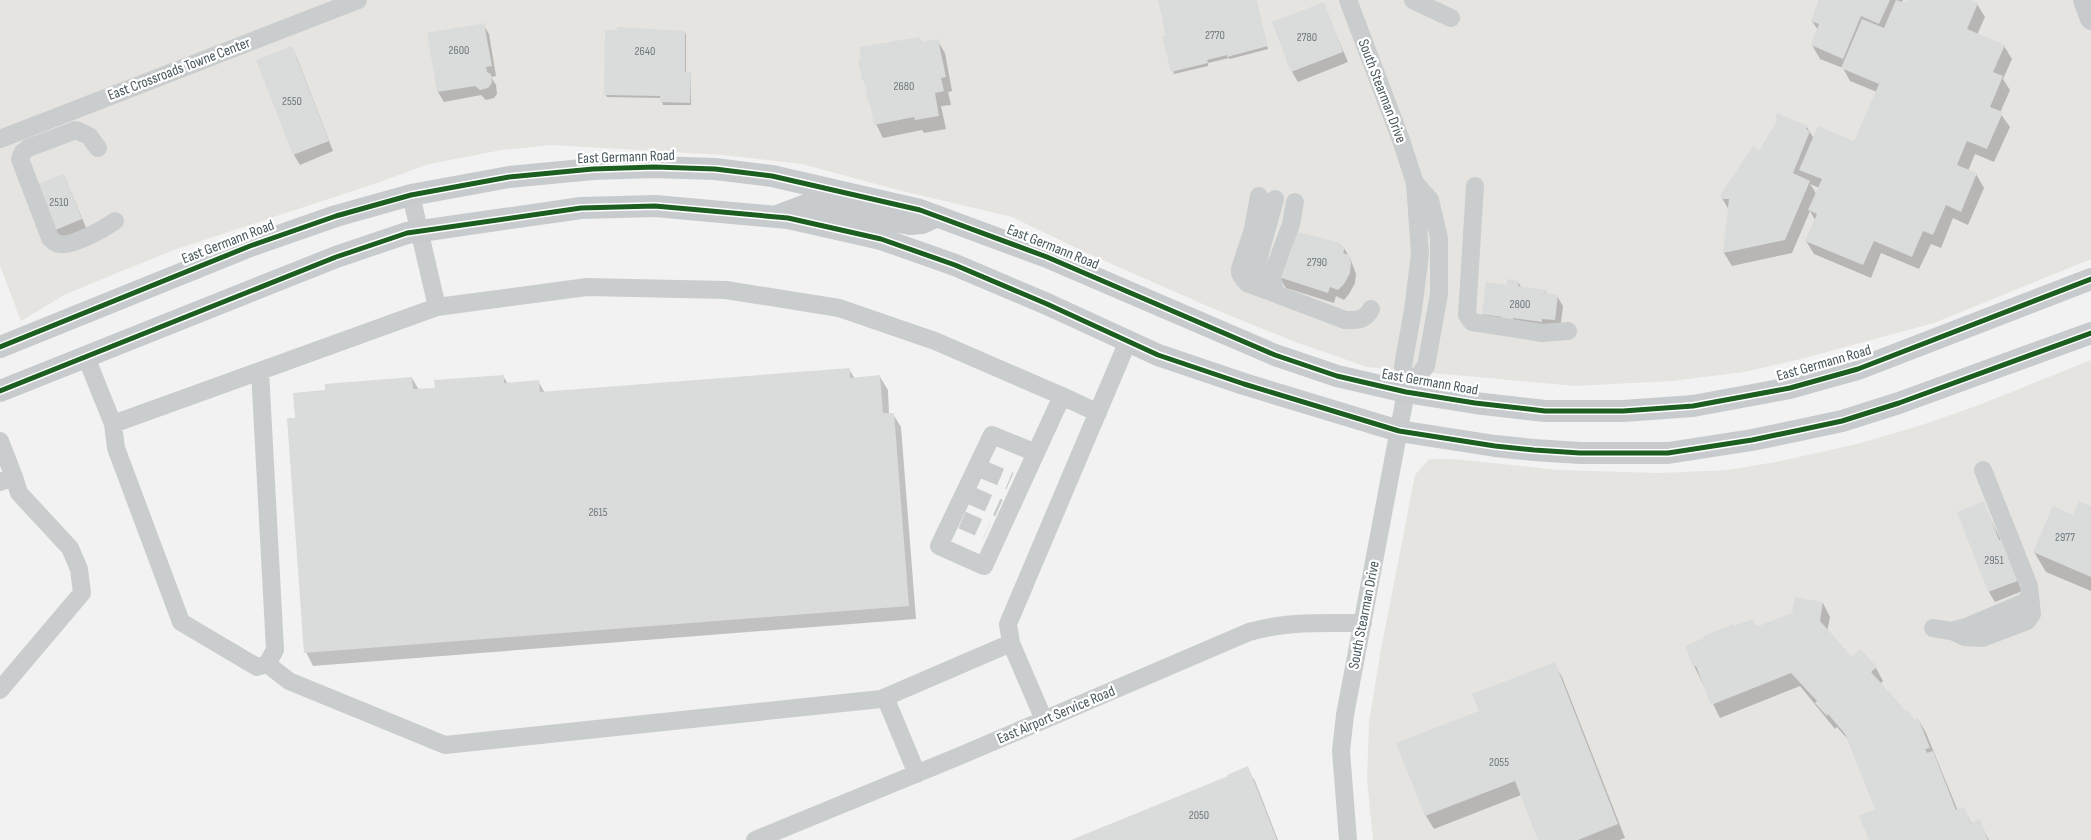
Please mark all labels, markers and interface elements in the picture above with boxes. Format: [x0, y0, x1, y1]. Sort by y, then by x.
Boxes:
house number: 2770 [1205, 28, 1225, 43]
house number: 2780 [1297, 30, 1317, 45]
street label: East Crossroads Towne Center [105, 33, 254, 105]
street label: South Stearman Drive [1353, 36, 1411, 146]
house number: 2600 [449, 43, 469, 58]
house number: 2640 [635, 44, 655, 59]
house number: 2680 [894, 79, 914, 94]
house number: 2550 [282, 94, 302, 109]
street label: East Germann Road [577, 146, 675, 168]
house number: 2510 [49, 195, 69, 210]
street label: East Germann Road [179, 216, 277, 268]
street label: East Germann Road [1004, 220, 1102, 274]
house number: 2790 [1307, 255, 1327, 270]
house number: 2800 [1510, 297, 1530, 312]
street label: East Germann Road [1774, 340, 1874, 386]
street label: East Germann Road [1380, 364, 1480, 400]
house number: 2615 [588, 505, 608, 520]
house number: 2977 [2055, 530, 2075, 545]
house number: 2951 [1984, 553, 2004, 568]
street label: South Stearman Drive [1344, 559, 1384, 671]
street label: East Airport Service Road [994, 682, 1118, 748]
house number: 2055 [1489, 755, 1509, 770]
house number: 2050 [1189, 808, 1209, 823]

